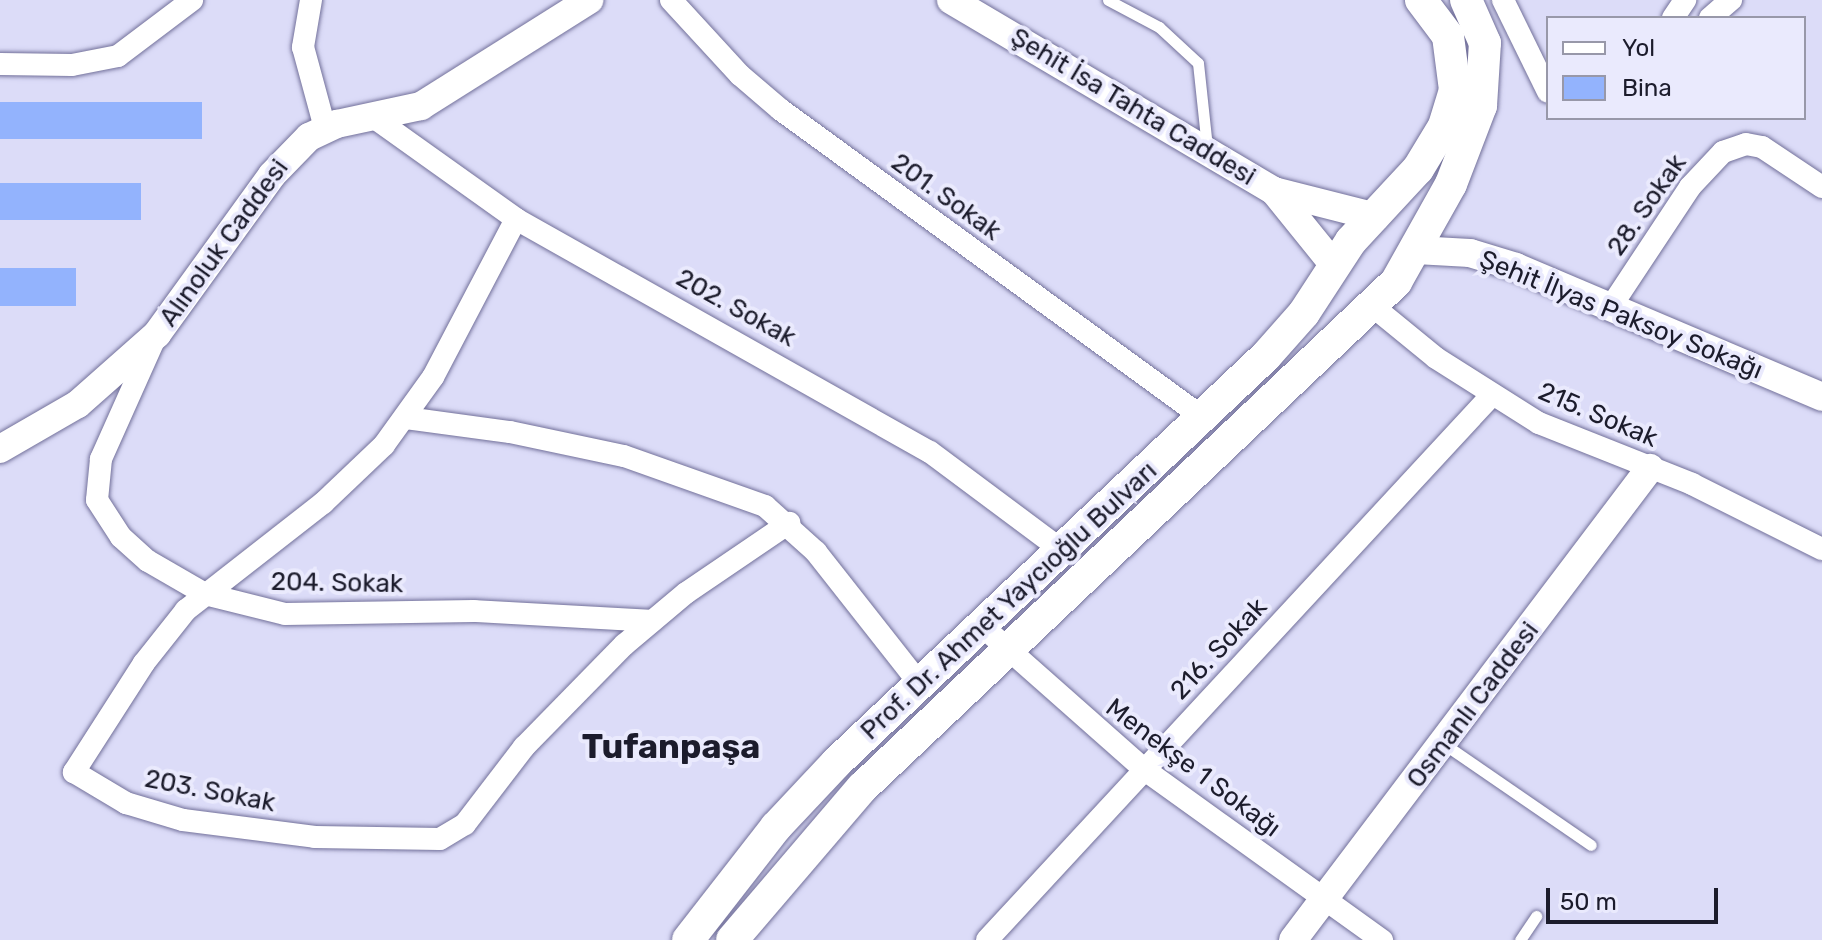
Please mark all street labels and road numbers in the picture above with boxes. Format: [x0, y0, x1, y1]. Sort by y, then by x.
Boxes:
street label: Şehit İsa Tahta Caddesi [1005, 21, 1261, 193]
street label: 201. Sokak [885, 147, 1007, 247]
street label: 28. Sokak [1601, 148, 1693, 262]
street label: Alınoluk Caddesi [153, 153, 295, 333]
street label: Şehit İlyas Paksoy Sokağı [1475, 244, 1767, 386]
street label: 202. Sokak [671, 262, 801, 354]
street label: 215. Sokak [1534, 376, 1662, 454]
street label: Prof. Dr. Ahmet Yaycıoğlu Bulvarı [854, 455, 1164, 747]
street label: 204. Sokak [271, 566, 403, 600]
street label: 216. Sokak [1164, 592, 1274, 706]
street label: Osmanlı Caddesi [1400, 616, 1546, 794]
street label: Menekşe 1 Sokağı [1099, 692, 1287, 844]
street label: 203. Sokak [142, 763, 278, 819]

